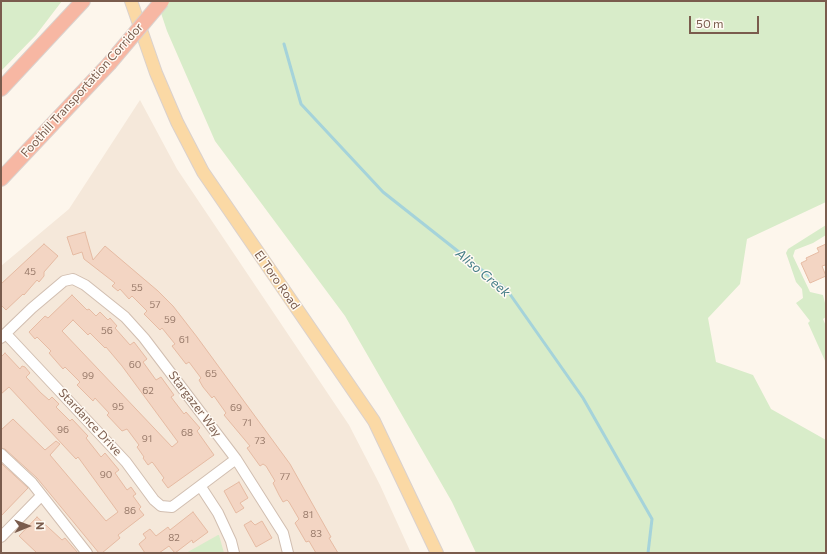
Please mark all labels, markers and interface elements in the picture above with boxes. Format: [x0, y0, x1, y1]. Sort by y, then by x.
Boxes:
scale bar [691, 8, 761, 34]
text: 50 m [696, 16, 724, 30]
street label: Foothill Transportation Corridor [18, 20, 146, 160]
water label: Aliso Creek [453, 246, 513, 300]
street label: El Toro Road [251, 248, 303, 312]
house number: 45 [24, 266, 36, 278]
house number: 55 [131, 282, 143, 294]
house number: 57 [149, 299, 161, 311]
house number: 59 [164, 314, 176, 326]
house number: 56 [101, 325, 113, 337]
house number: 61 [179, 334, 189, 346]
house number: 60 [129, 359, 141, 371]
street label: Stargazer Way [166, 368, 224, 440]
house number: 65 [205, 368, 217, 380]
house number: 99 [82, 370, 94, 382]
house number: 62 [142, 385, 154, 397]
street label: Stardance Drive [55, 386, 125, 458]
house number: 95 [112, 401, 124, 413]
house number: 69 [230, 402, 242, 414]
house number: 71 [242, 417, 252, 429]
house number: 96 [57, 424, 69, 436]
house number: 68 [181, 427, 193, 439]
house number: 91 [142, 433, 152, 445]
house number: 73 [255, 435, 265, 447]
house number: 90 [100, 469, 112, 481]
house number: 77 [280, 471, 290, 483]
house number: 86 [124, 505, 136, 517]
north arrow [8, 506, 48, 546]
house number: 81 [303, 509, 313, 521]
text: N [34, 522, 47, 530]
house number: 83 [310, 528, 322, 540]
house number: 82 [168, 532, 180, 544]

